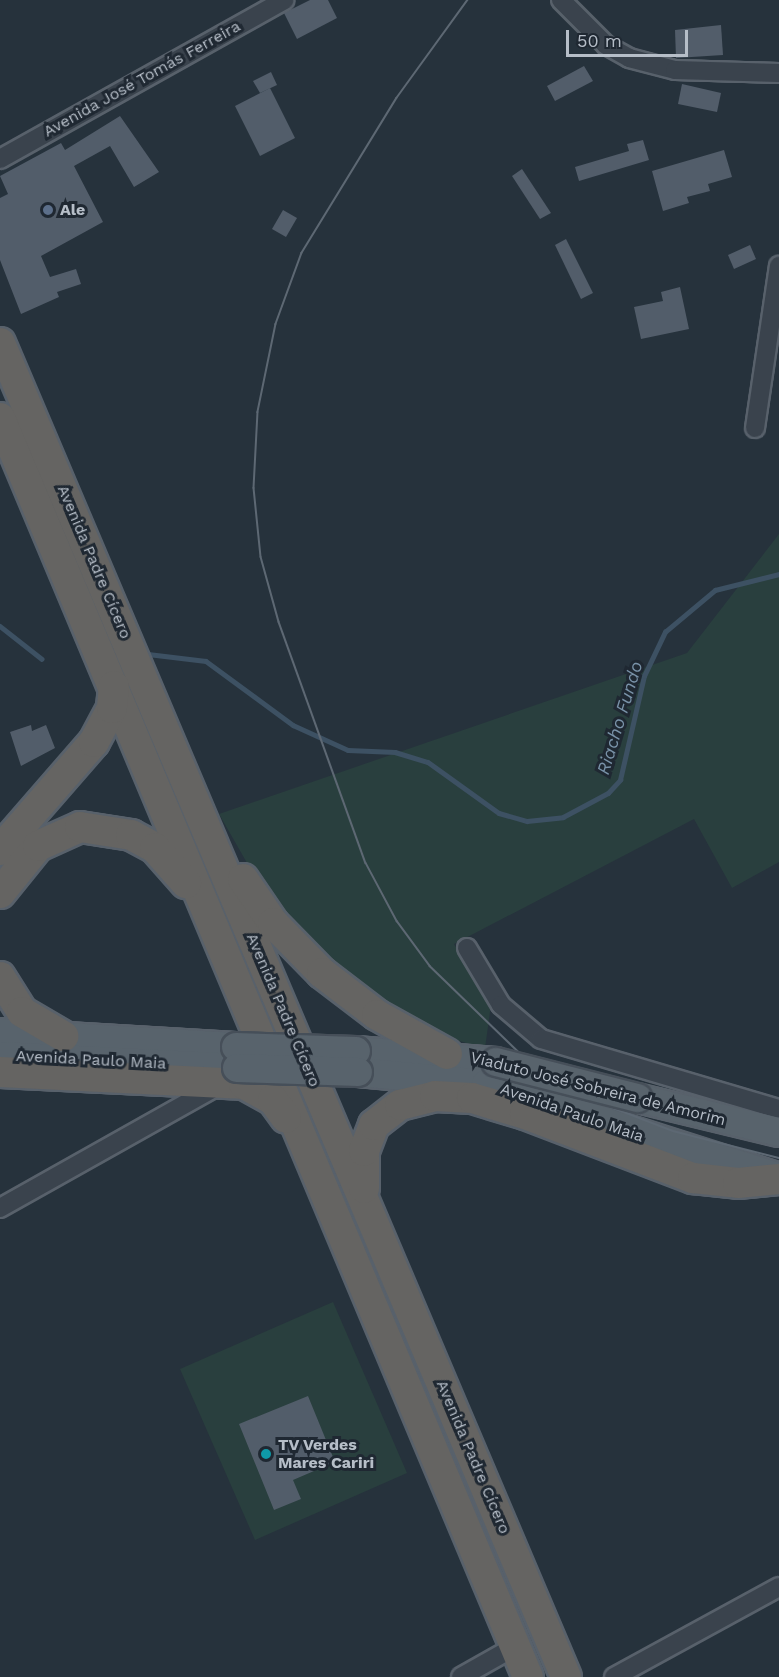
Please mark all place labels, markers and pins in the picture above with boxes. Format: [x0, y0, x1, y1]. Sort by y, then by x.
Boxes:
place label: Ale [60, 200, 85, 220]
marker: Ale [41, 203, 55, 217]
place label: TV Verdes Mares Cariri [278, 1435, 374, 1473]
marker: TV Verdes Mares Cariri [259, 1447, 273, 1461]

